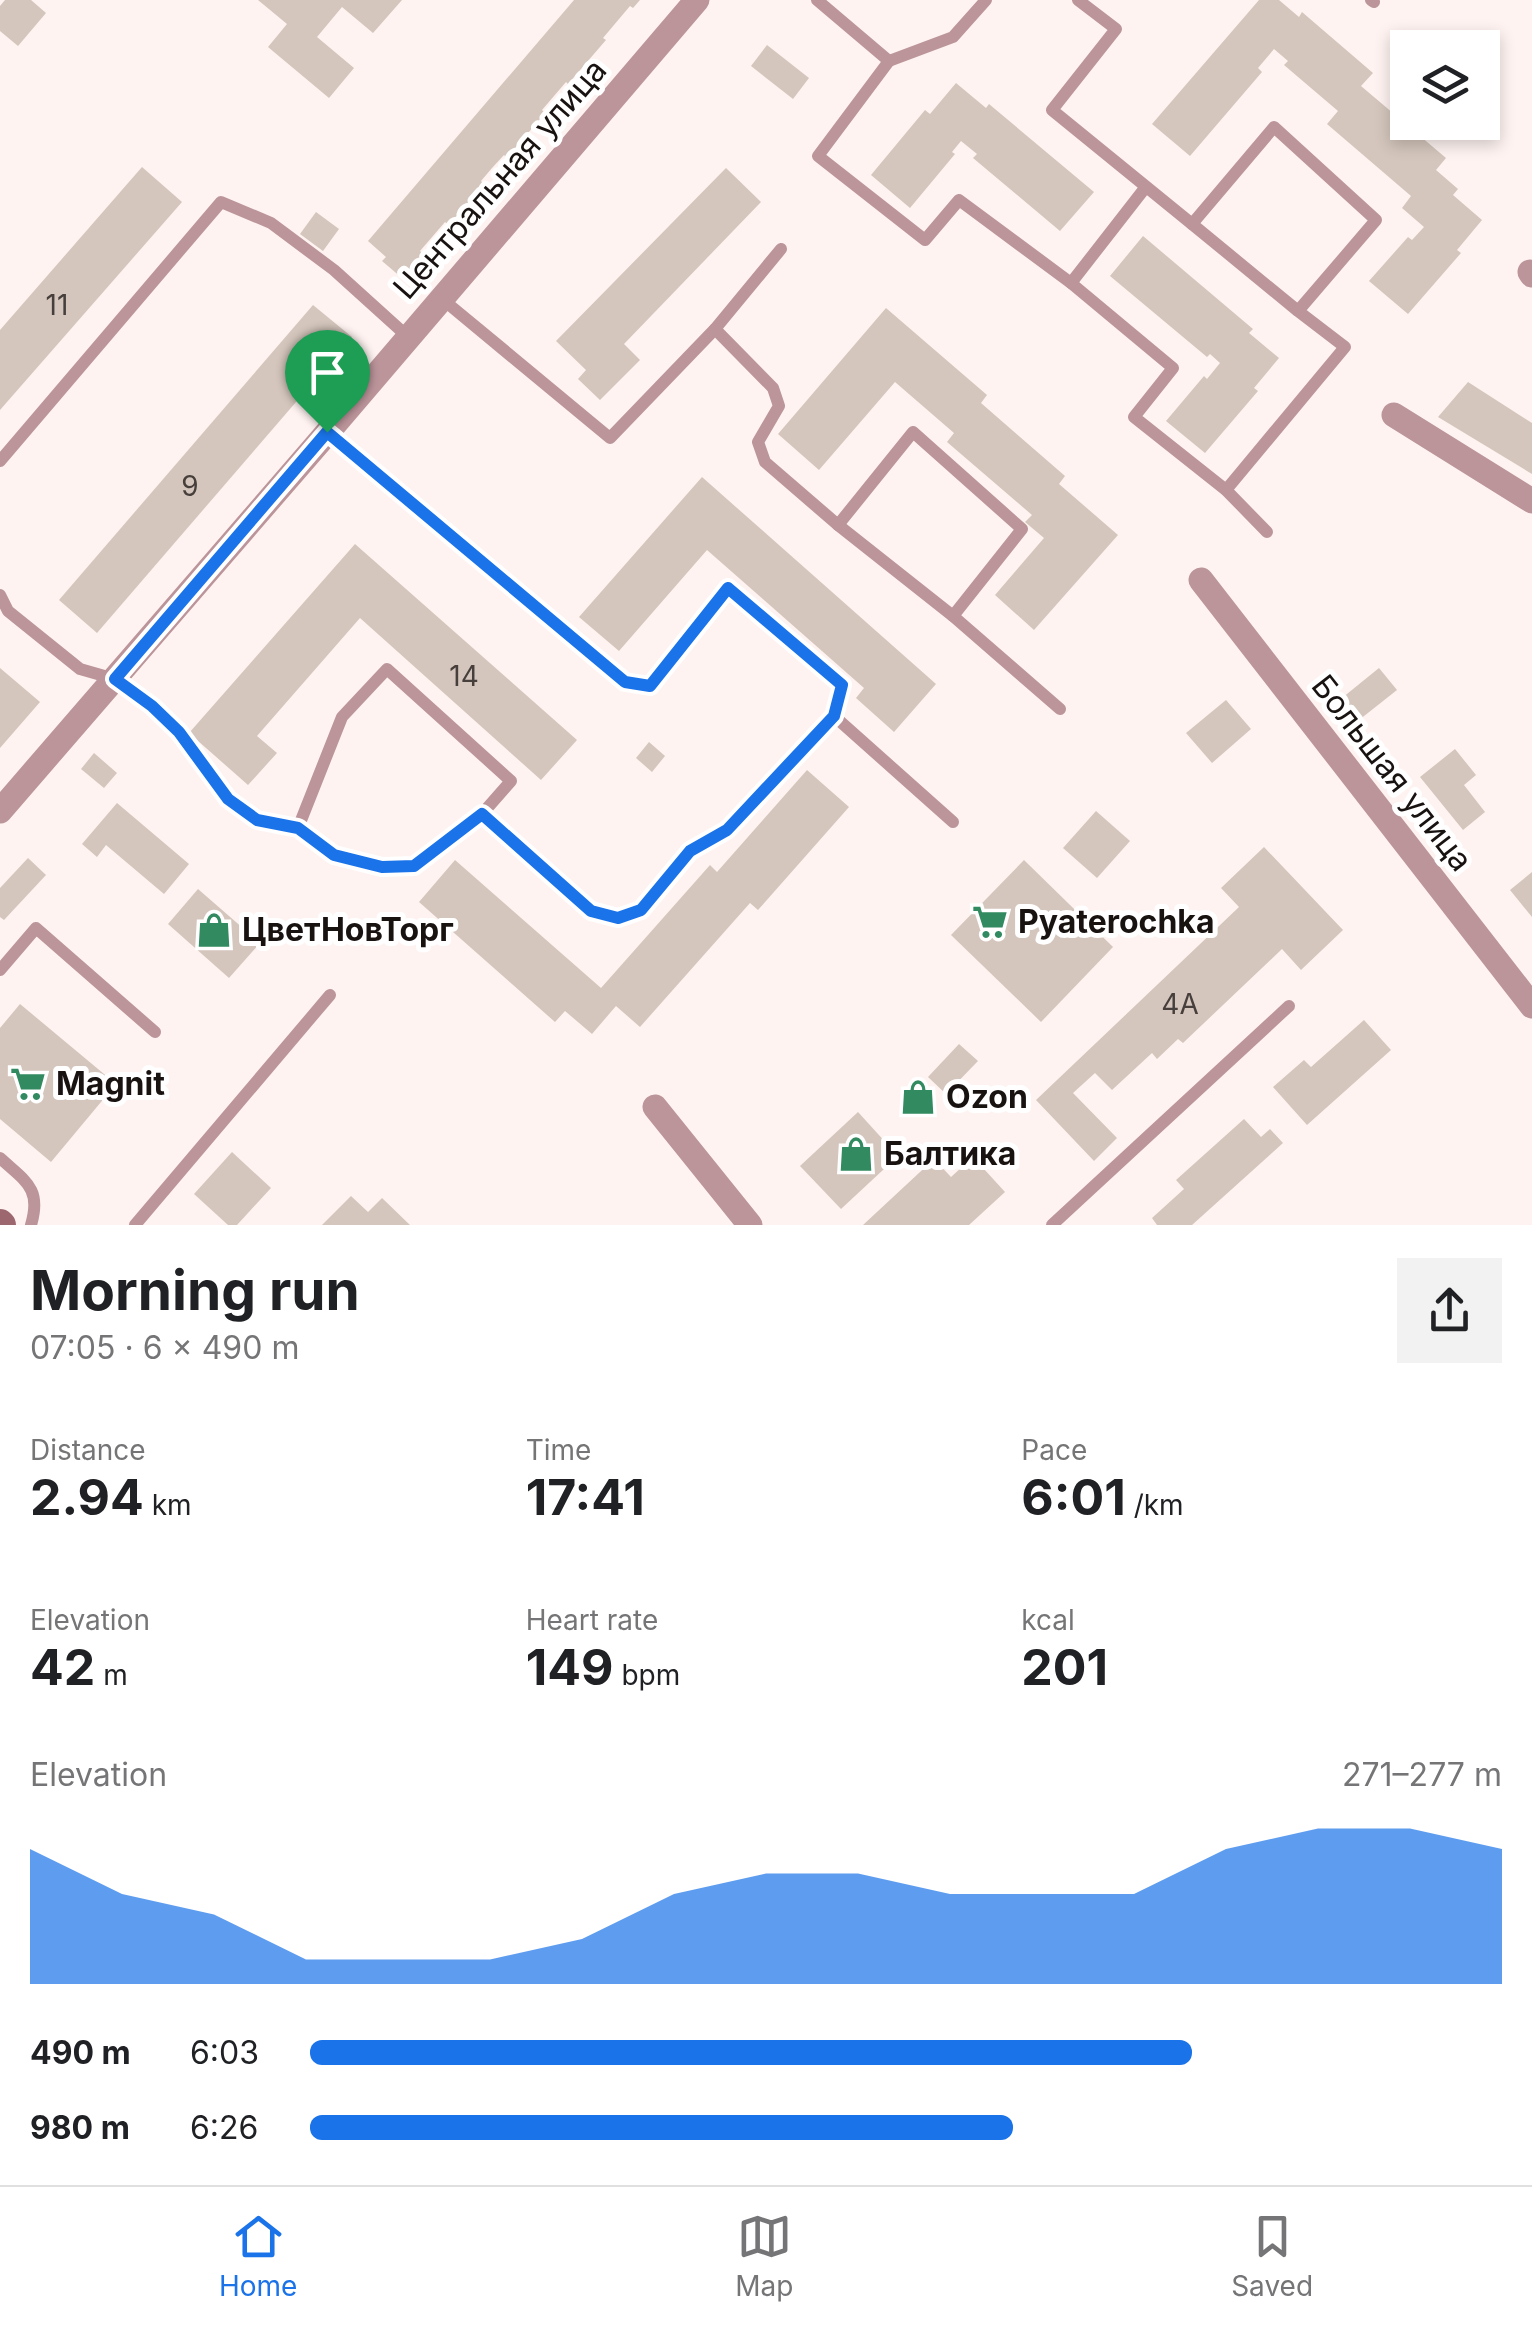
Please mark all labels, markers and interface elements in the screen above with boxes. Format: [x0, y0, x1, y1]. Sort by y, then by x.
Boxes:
map controls [1390, 30, 1500, 140]
button: layers [1390, 30, 1500, 140]
street label: Центральная улица [385, 51, 614, 306]
house number: 11 [46, 288, 68, 322]
pin [285, 330, 370, 433]
icon: arrive [300, 345, 355, 400]
house number: 9 [181, 469, 199, 503]
house number: 14 [449, 659, 479, 693]
street label: Большая улица [1304, 667, 1481, 879]
place label: Pyaterochka [1018, 902, 1215, 941]
supermarket icon: Pyaterochka [971, 903, 1009, 941]
place label: ЦветНовТорг [242, 910, 454, 949]
shop icon: ЦветНовТорг [195, 911, 233, 949]
house number: 4А [1161, 987, 1199, 1021]
place label: Magnit [56, 1064, 165, 1103]
supermarket icon: Magnit [9, 1065, 47, 1103]
place label: Ozon [946, 1077, 1028, 1116]
shop icon: Ozon [899, 1078, 937, 1116]
place label: Балтика [884, 1134, 1016, 1173]
shop icon: Балтика [837, 1135, 875, 1173]
text: Morning run [30, 1257, 360, 1323]
button: share [1397, 1258, 1502, 1363]
text: 07:05 · 6 × 490 m [30, 1328, 299, 1367]
text: Distance [30, 1433, 146, 1467]
text: Time [526, 1433, 591, 1467]
text: Pace [1021, 1433, 1087, 1467]
text: 2.94 [30, 1467, 144, 1527]
text: 17:41 [526, 1467, 645, 1527]
text: 6:01 [1021, 1467, 1126, 1527]
text: km [144, 1488, 192, 1522]
text: /km [1126, 1488, 1184, 1522]
text: Elevation [30, 1603, 150, 1637]
text: Heart rate [526, 1603, 658, 1637]
text: kcal [1021, 1603, 1075, 1637]
text: 42 [30, 1637, 95, 1697]
text: 149 [526, 1637, 614, 1697]
text: 201 [1021, 1637, 1108, 1697]
text: m [95, 1658, 128, 1692]
text: bpm [614, 1658, 680, 1692]
text: Elevation [30, 1755, 167, 1794]
text: 271–277 m [1342, 1755, 1502, 1794]
text: 490 m [30, 2033, 131, 2072]
text: 6:03 [190, 2033, 259, 2072]
text: 980 m [30, 2108, 130, 2147]
text: 6:26 [190, 2108, 258, 2147]
tab: Home [219, 2209, 297, 2303]
tab: Map [735, 2209, 793, 2303]
tab: Saved [1231, 2209, 1313, 2303]

